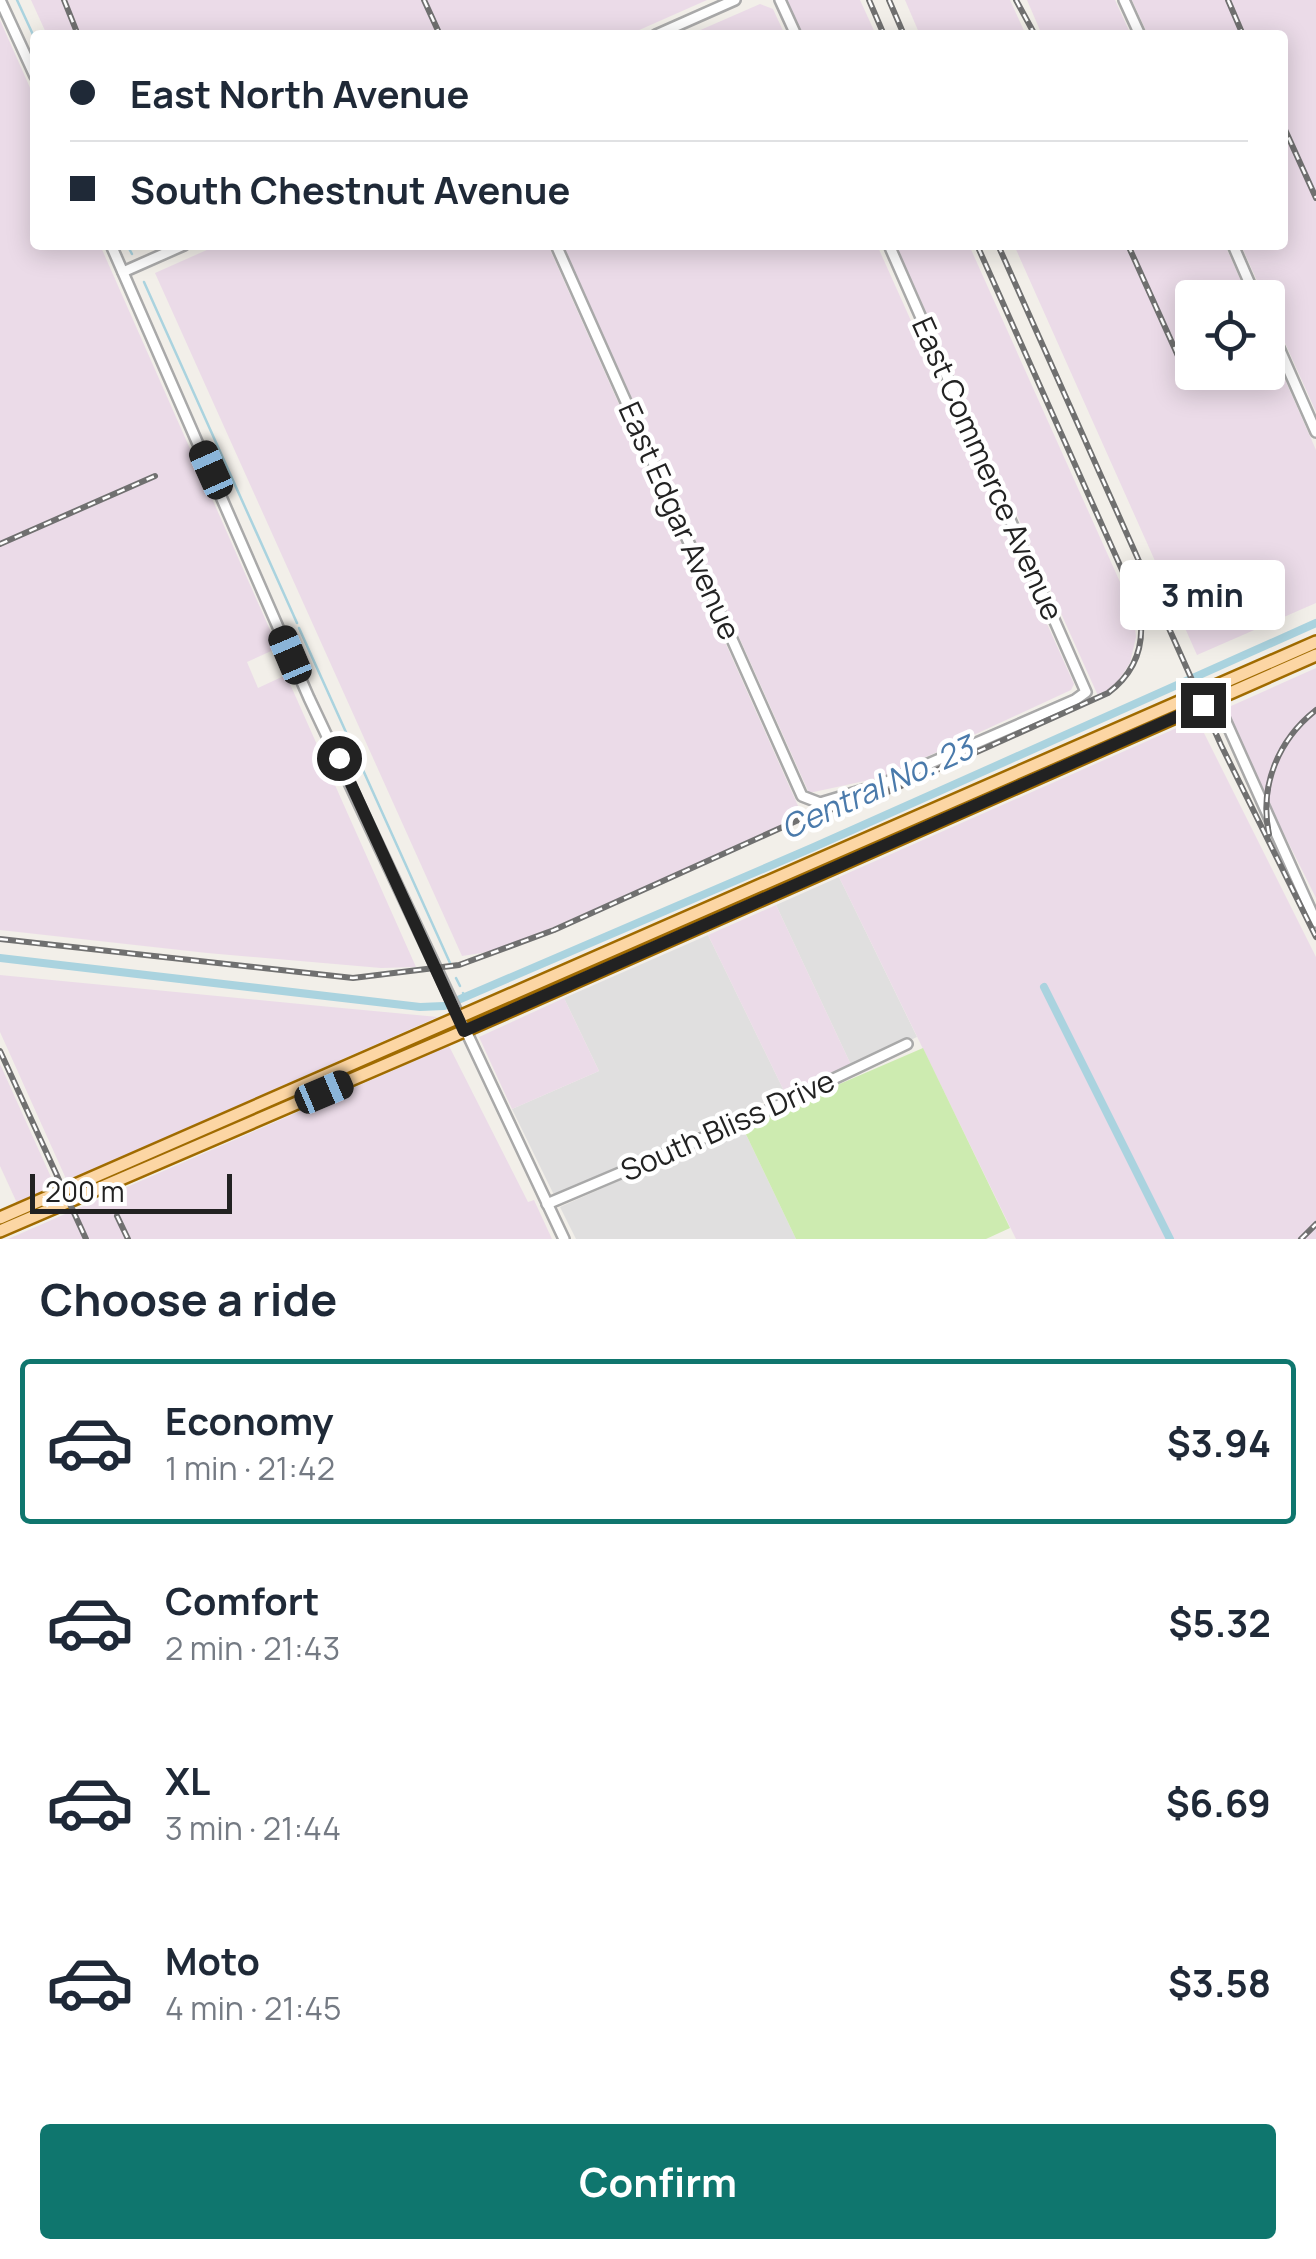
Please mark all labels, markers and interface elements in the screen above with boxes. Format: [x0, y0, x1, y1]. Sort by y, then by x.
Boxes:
text: East North Avenue [130, 67, 469, 119]
text: South Chestnut Avenue [130, 163, 570, 215]
map controls [1175, 280, 1285, 390]
button: locate [1175, 280, 1285, 390]
street label: East Commerce Avenue [903, 310, 1074, 627]
street label: East Edgar Avenue [610, 395, 751, 646]
car [185, 436, 237, 504]
callout: 3 min [1120, 560, 1286, 630]
text: 3 min [1161, 573, 1244, 617]
car [264, 622, 316, 688]
route end [1181, 683, 1226, 728]
water label: Central No. 23 [773, 723, 984, 849]
route start [317, 736, 362, 781]
street label: South Bliss Drive [614, 1059, 841, 1190]
car [291, 1066, 357, 1118]
scale bar [30, 1169, 232, 1214]
text: 200 m [45, 1172, 124, 1210]
text: Choose a ride [40, 1268, 337, 1330]
text: Economy [165, 1394, 334, 1446]
icon: car [45, 1397, 135, 1487]
text: $3.94 [1167, 1416, 1271, 1468]
text: 1 min · 21:42 [165, 1446, 335, 1490]
text: Comfort [165, 1574, 319, 1626]
icon: car [45, 1577, 135, 1667]
text: $5.32 [1169, 1596, 1271, 1648]
text: 2 min · 21:43 [165, 1626, 340, 1670]
text: XL [165, 1754, 210, 1806]
icon: car [45, 1757, 135, 1847]
text: $6.69 [1166, 1776, 1271, 1828]
text: 3 min · 21:44 [165, 1806, 341, 1850]
text: Moto [165, 1934, 260, 1986]
icon: car [45, 1937, 135, 2027]
text: $3.58 [1168, 1956, 1271, 2008]
text: 4 min · 21:45 [165, 1986, 342, 2030]
button: Confirm [40, 2124, 1276, 2239]

